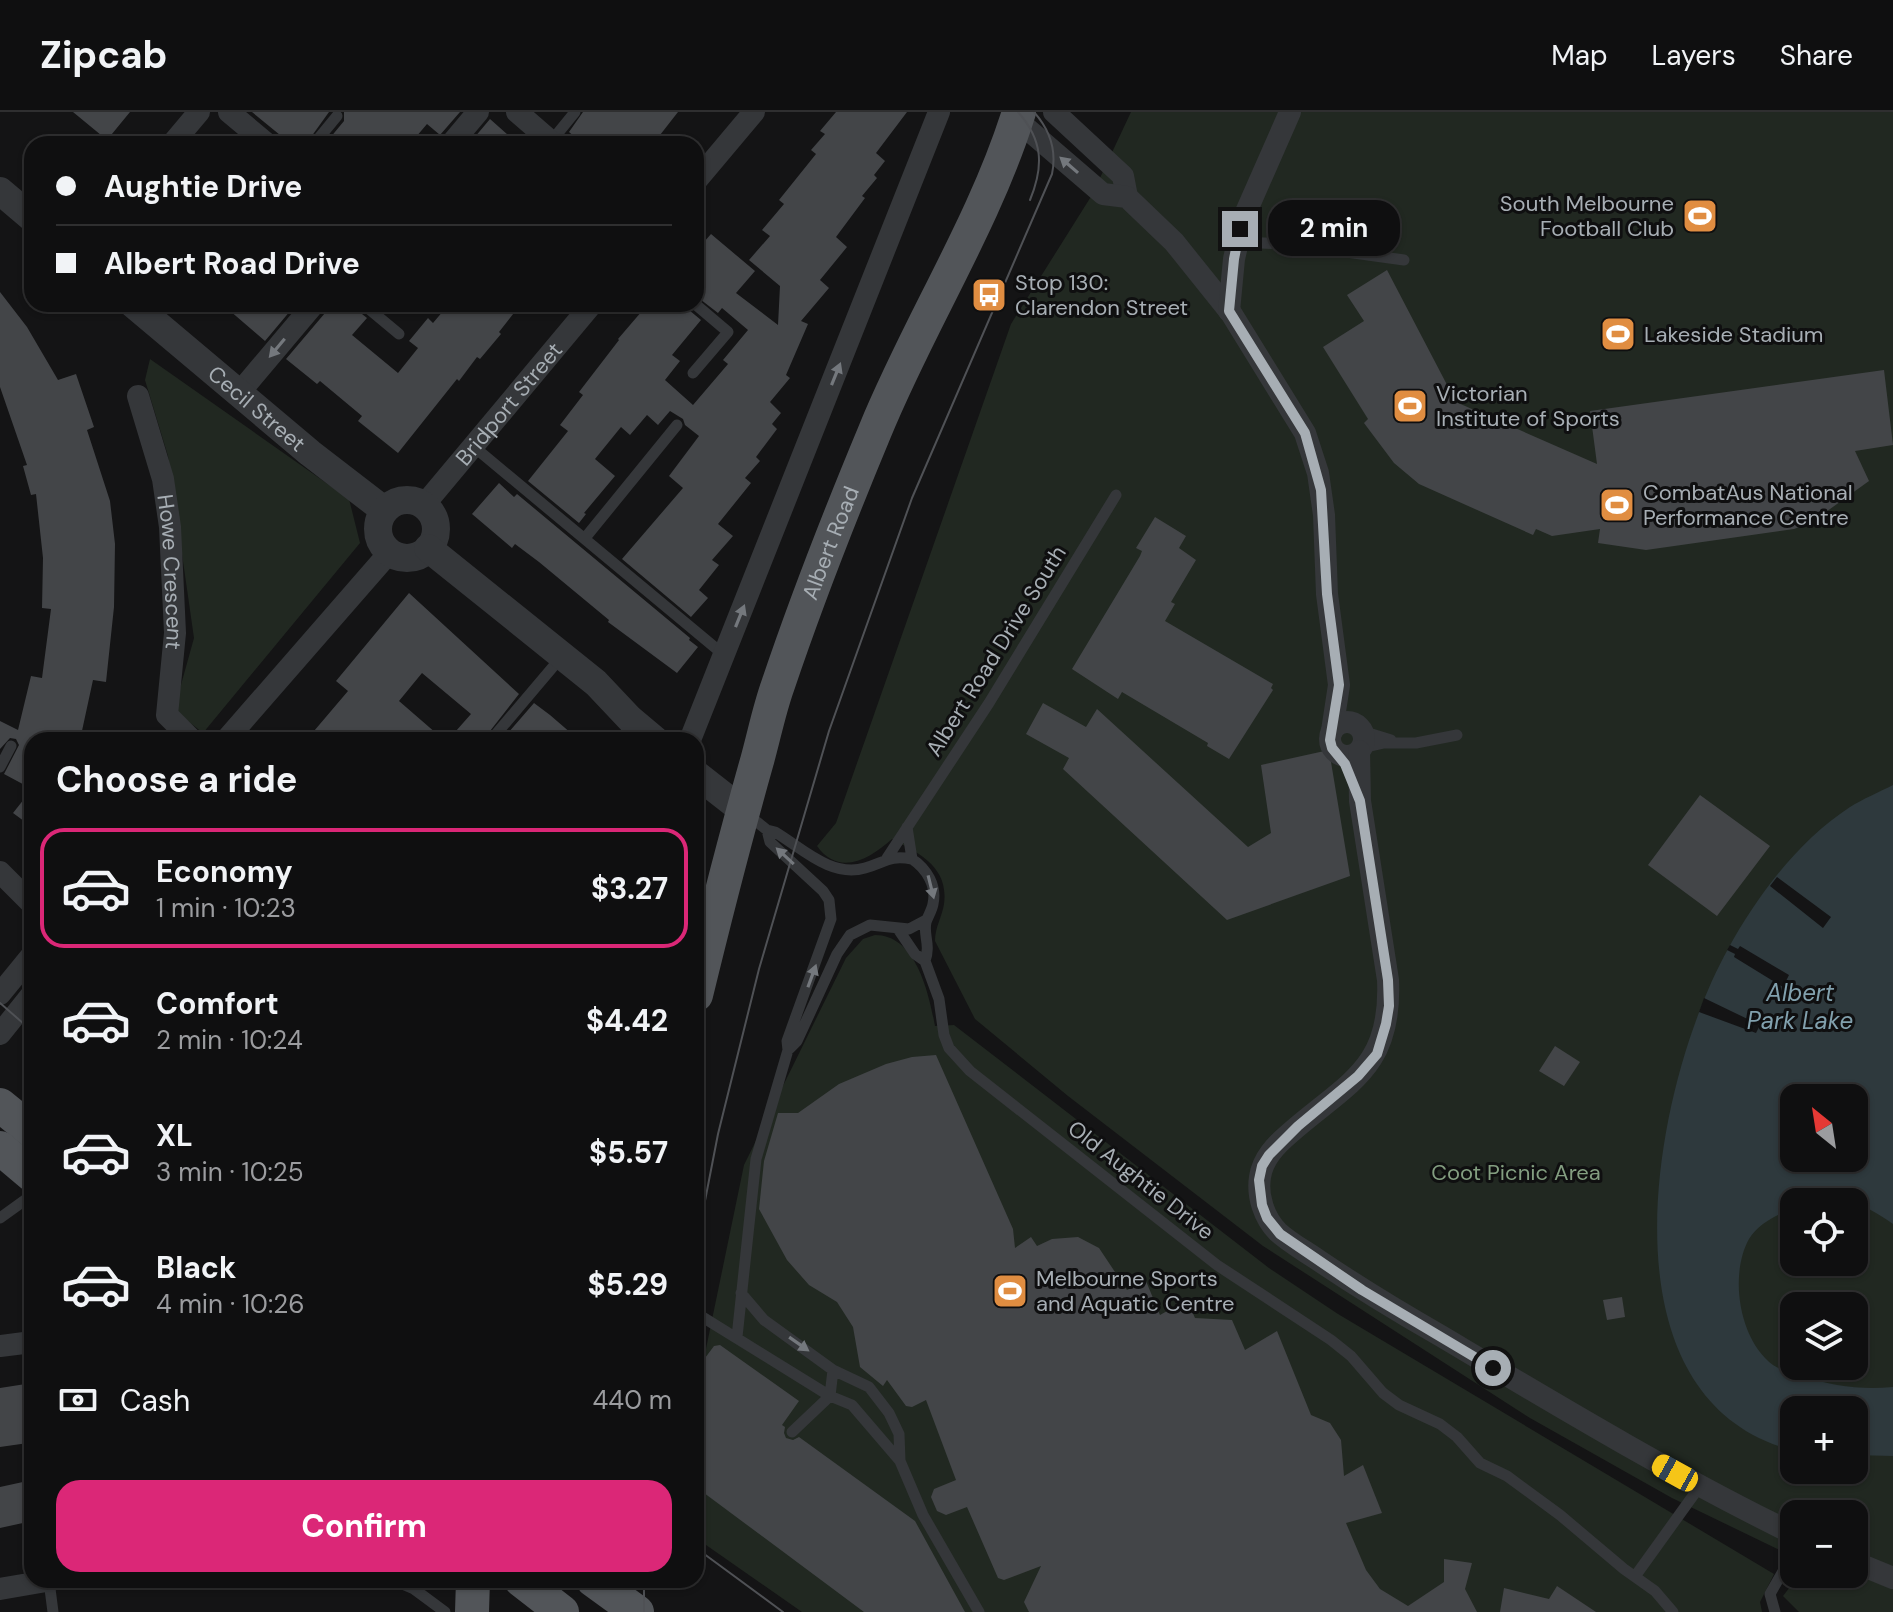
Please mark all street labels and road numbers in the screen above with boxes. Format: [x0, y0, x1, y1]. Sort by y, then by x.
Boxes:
street label: Bridport Street [449, 336, 569, 471]
street label: Cecil Street [202, 359, 312, 458]
street label: Albert Road [795, 482, 865, 604]
street label: Howe Crescent [151, 492, 190, 651]
street label: Albert Road Drive South [919, 540, 1073, 762]
street label: Old Aughtie Drive [1062, 1114, 1220, 1246]

